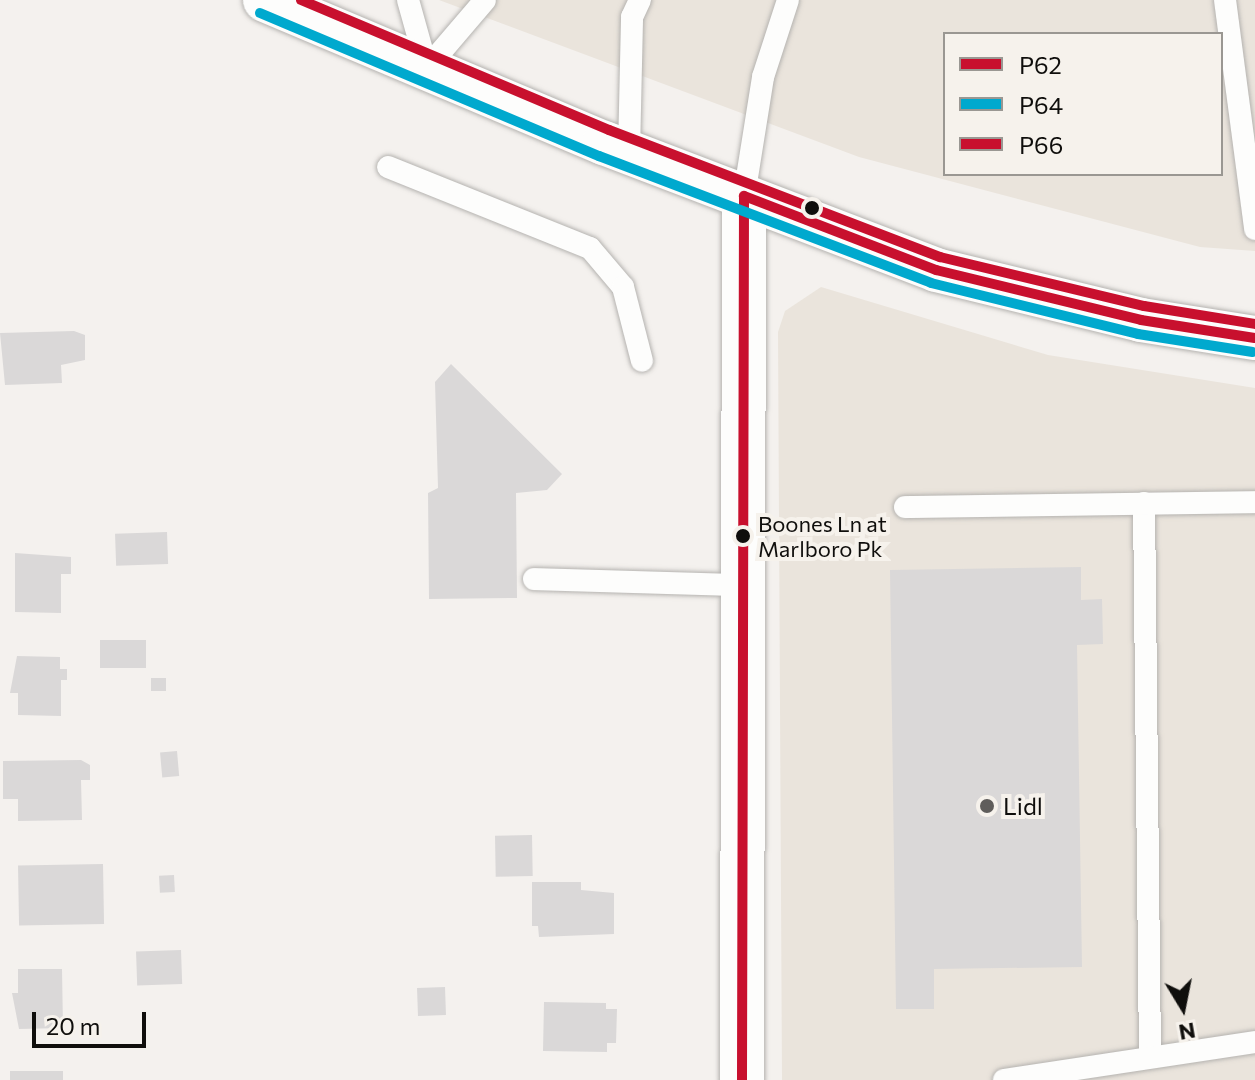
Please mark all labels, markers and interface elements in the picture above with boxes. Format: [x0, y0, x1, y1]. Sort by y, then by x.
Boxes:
legend [943, 32, 1223, 176]
text: P62 [1019, 50, 1062, 79]
text: P64 [1019, 90, 1063, 119]
text: P66 [1019, 130, 1063, 159]
unlabelled marker [804, 200, 820, 216]
place label: Boones Ln at Marlboro Pk [758, 510, 887, 562]
marker: Boones Ln at Marlboro Pk [735, 528, 751, 544]
place label: Lidl [1003, 792, 1043, 820]
marker: Lidl [978, 797, 996, 815]
north arrow [1143, 968, 1223, 1048]
scale bar [36, 996, 150, 1046]
text: 20 m [46, 1011, 100, 1040]
text: N [1177, 1017, 1198, 1047]

